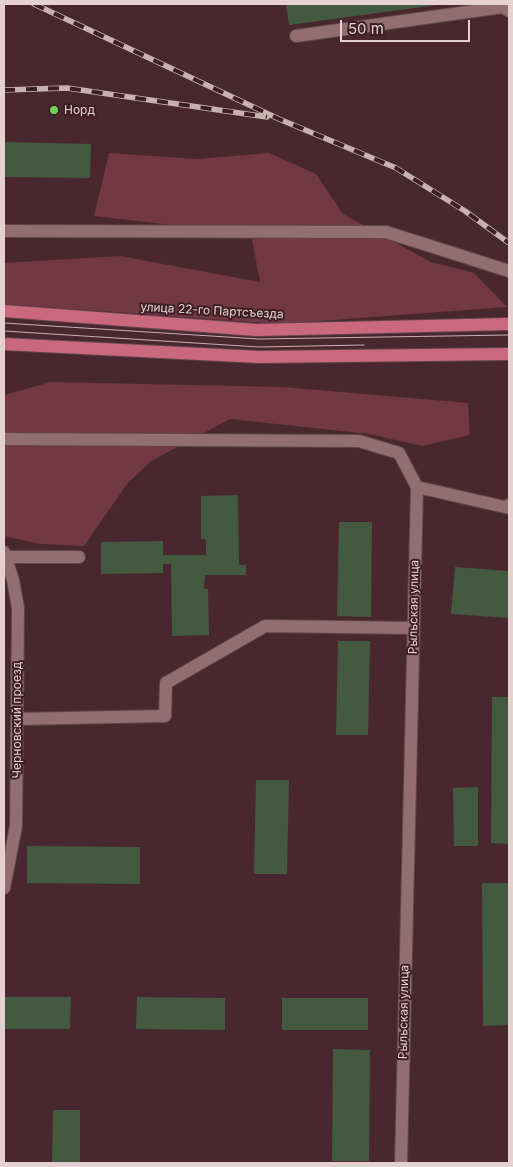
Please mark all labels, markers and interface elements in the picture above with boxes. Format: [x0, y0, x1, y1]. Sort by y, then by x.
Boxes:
scale bar [343, 10, 473, 42]
text: 50 m [348, 19, 384, 38]
place label: Норд [64, 103, 95, 117]
marker: Норд [48, 104, 60, 116]
street label: улица 22-го Партсъезда [140, 300, 284, 322]
street label: Рыльская улица [406, 560, 422, 654]
street label: Черновский проезд [10, 662, 24, 778]
street label: Рыльская улица [396, 965, 412, 1059]

